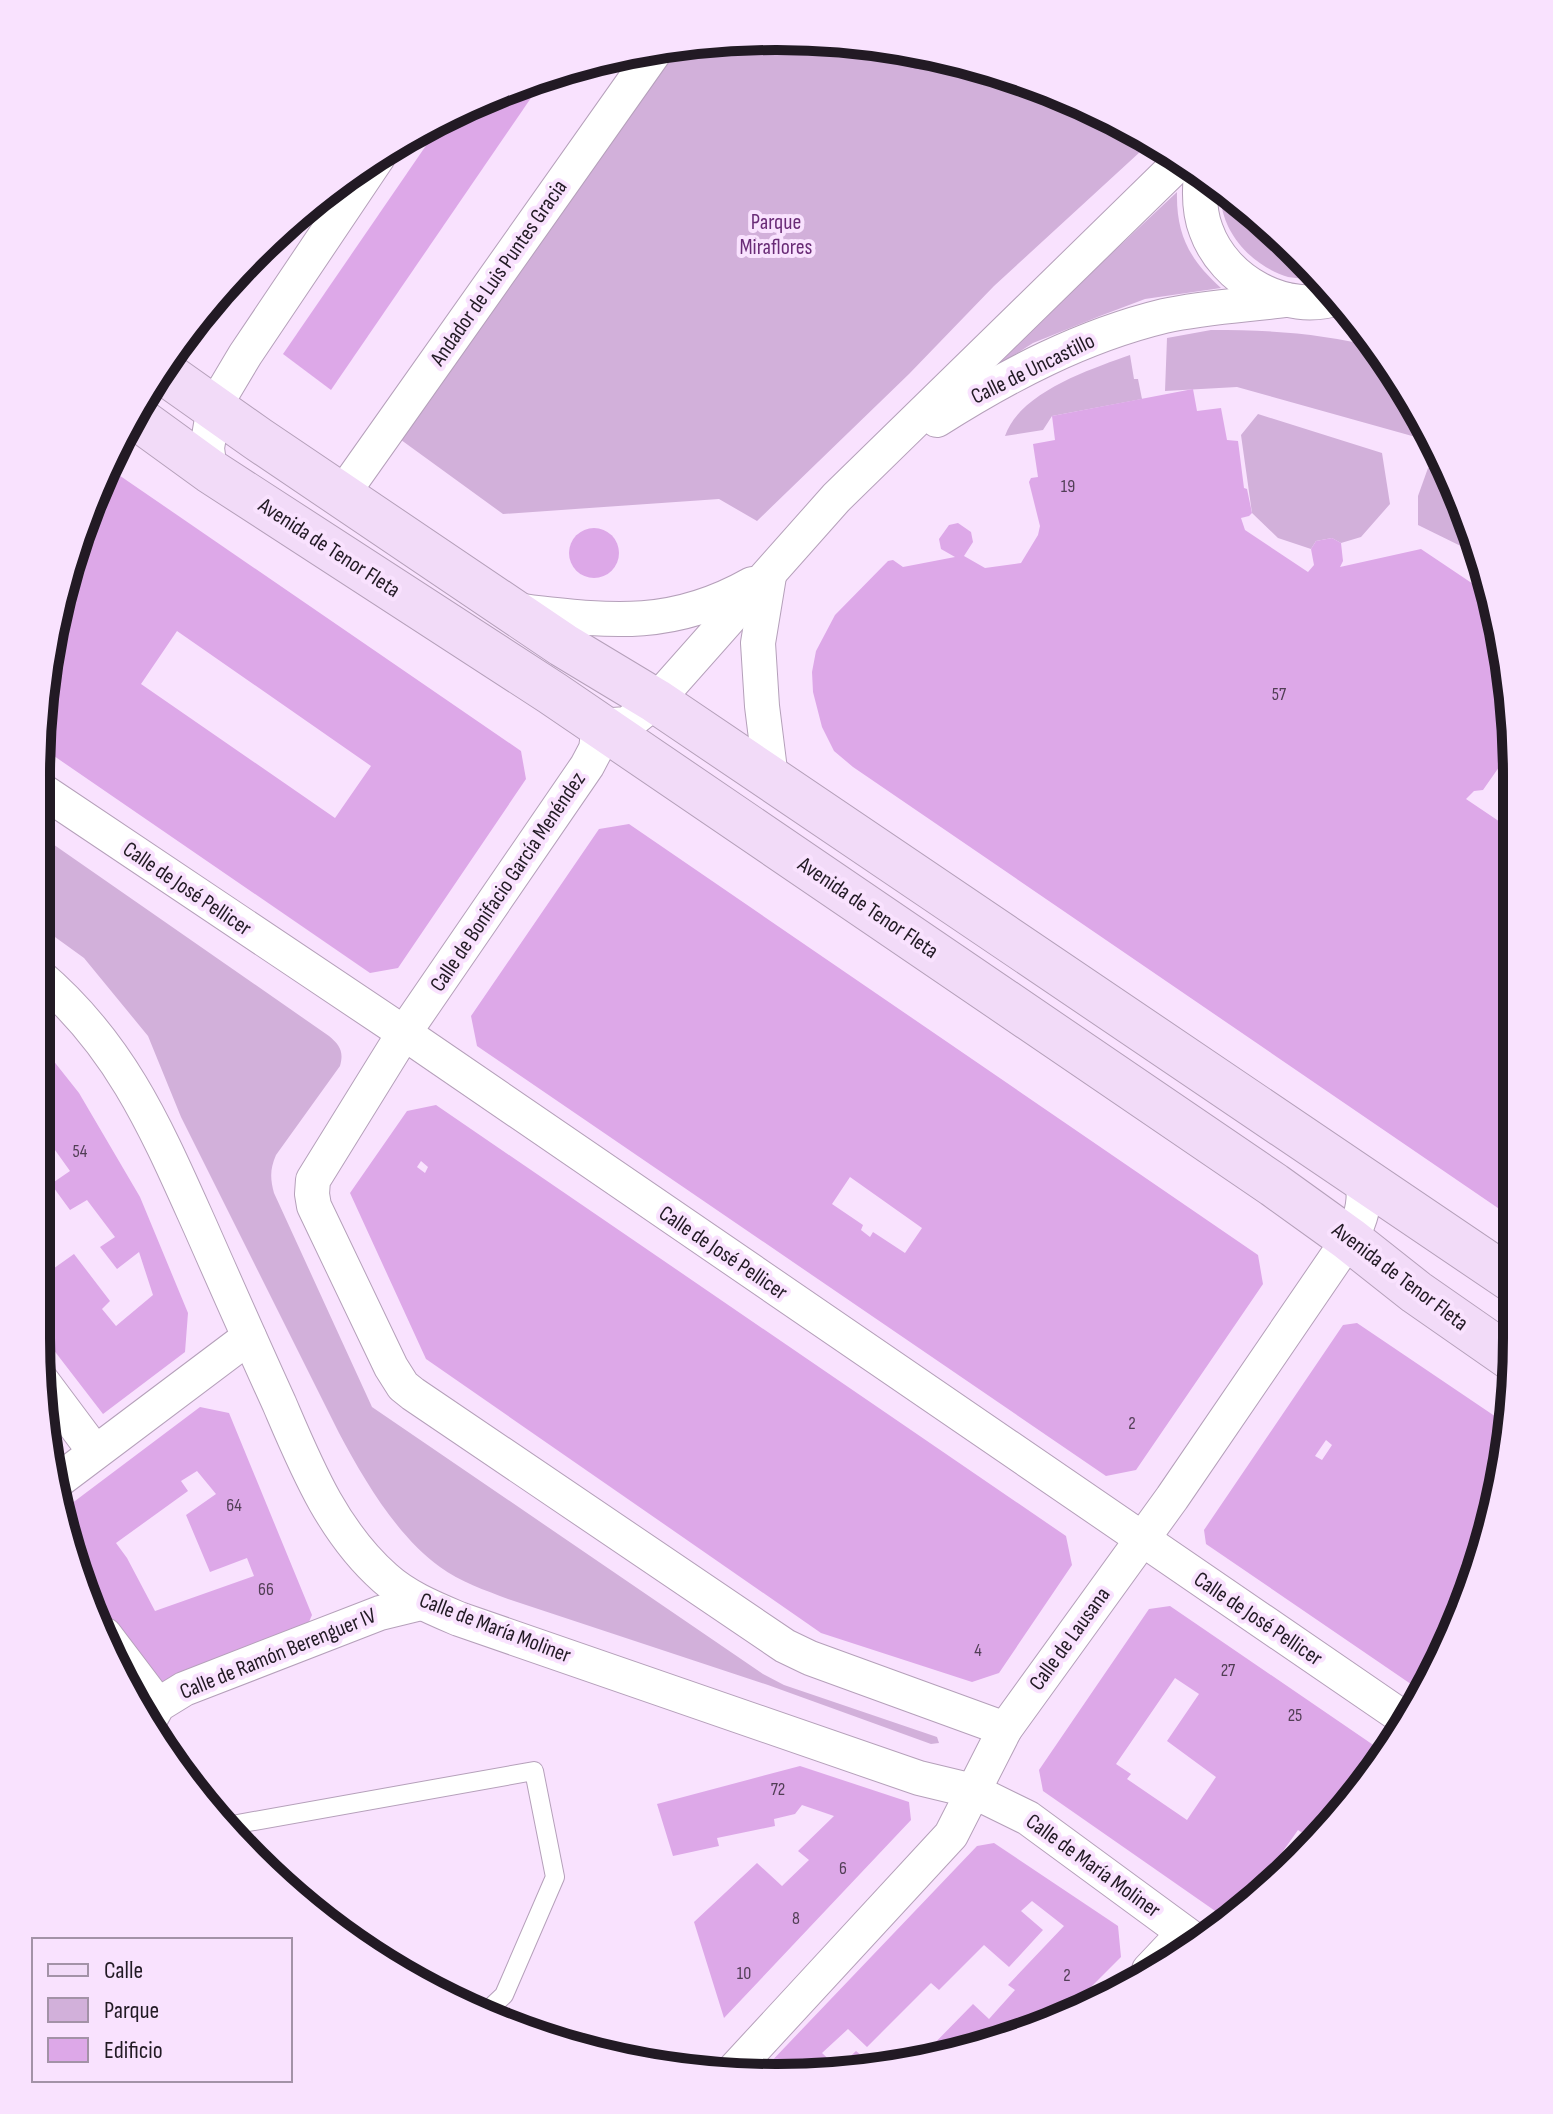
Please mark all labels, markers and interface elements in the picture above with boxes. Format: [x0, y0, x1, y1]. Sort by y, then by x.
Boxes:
street label: Andador de Luis Puntes Gracia [424, 175, 573, 372]
park label: Parque Miraflores [739, 209, 813, 261]
street label: Calle de Uncastillo [967, 327, 1099, 411]
house number: 19 [1061, 476, 1075, 497]
street label: Avenida de Tenor Fleta [252, 492, 405, 604]
house number: 57 [1272, 684, 1287, 705]
street label: Calle de Bonifacio García Menéndez [424, 767, 592, 997]
street label: Calle de José Pellicer [118, 836, 256, 942]
street label: Avenida de Tenor Fleta [792, 851, 943, 965]
house number: 54 [73, 1141, 88, 1162]
street label: Calle de José Pellicer [654, 1200, 792, 1306]
street label: Avenida de Tenor Fleta [1326, 1216, 1473, 1337]
house number: 2 [1128, 1413, 1136, 1434]
house number: 64 [226, 1495, 242, 1516]
street label: Calle de José Pellicer [1189, 1566, 1327, 1672]
house number: 66 [258, 1579, 274, 1600]
street label: Calle de Lausana [1024, 1582, 1116, 1696]
street label: Calle de María Moliner [415, 1587, 575, 1669]
street label: Calle de Ramón Berenguer IV [176, 1602, 380, 1706]
house number: 4 [974, 1640, 982, 1661]
house number: 27 [1221, 1660, 1236, 1681]
house number: 25 [1288, 1705, 1302, 1726]
house number: 72 [771, 1779, 785, 1800]
street label: Calle de María Moliner [1020, 1808, 1166, 1924]
house number: 6 [839, 1858, 847, 1879]
house number: 8 [792, 1908, 800, 1929]
legend [32, 1938, 292, 2082]
text: Calle [104, 1956, 143, 1985]
house number: 10 [737, 1963, 751, 1984]
house number: 2 [1063, 1965, 1071, 1986]
text: Parque [104, 1996, 159, 2025]
text: Edificio [104, 2036, 163, 2065]

